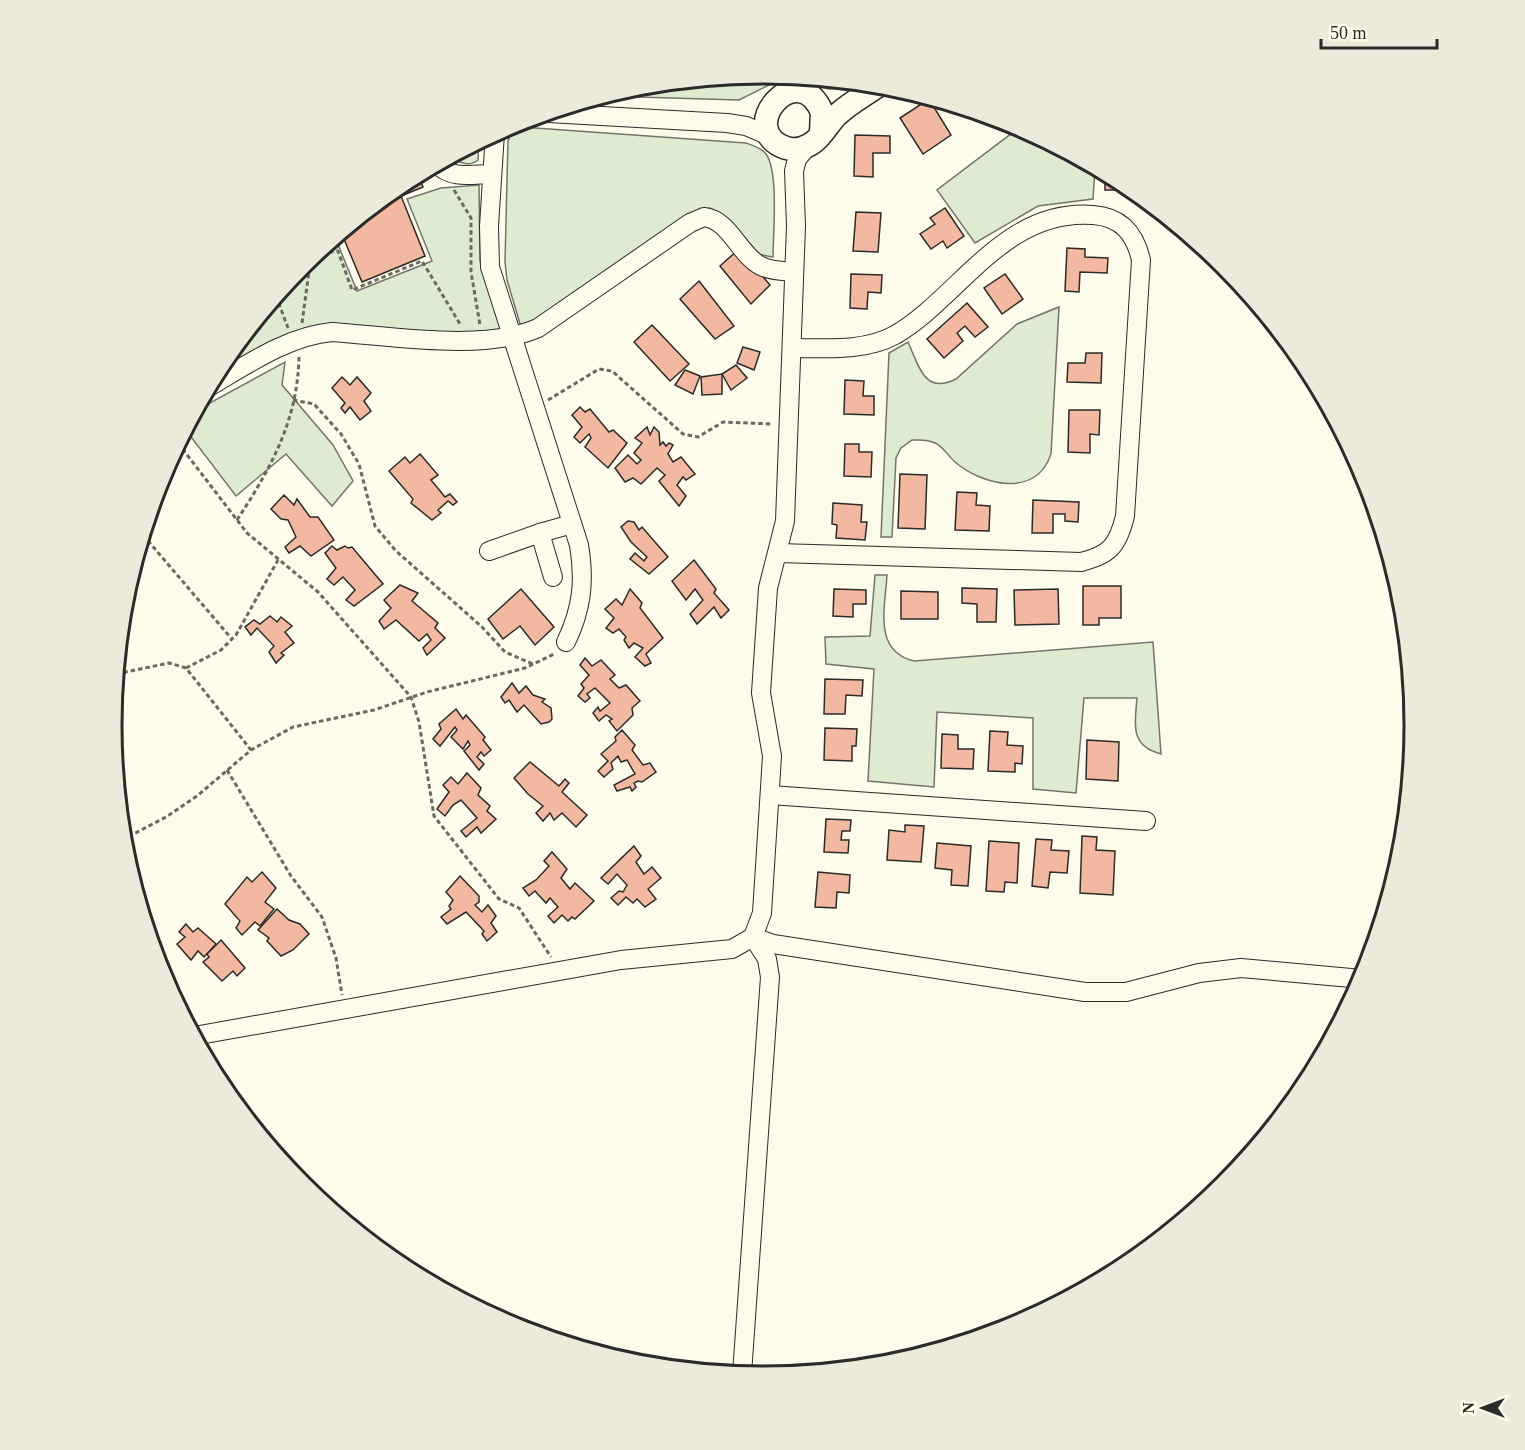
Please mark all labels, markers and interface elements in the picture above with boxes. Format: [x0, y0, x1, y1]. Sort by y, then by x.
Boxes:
scale bar [1321, 12, 1436, 50]
text: 50 m [1330, 23, 1367, 43]
north arrow [1453, 1378, 1513, 1438]
text: N [1460, 1402, 1477, 1414]

